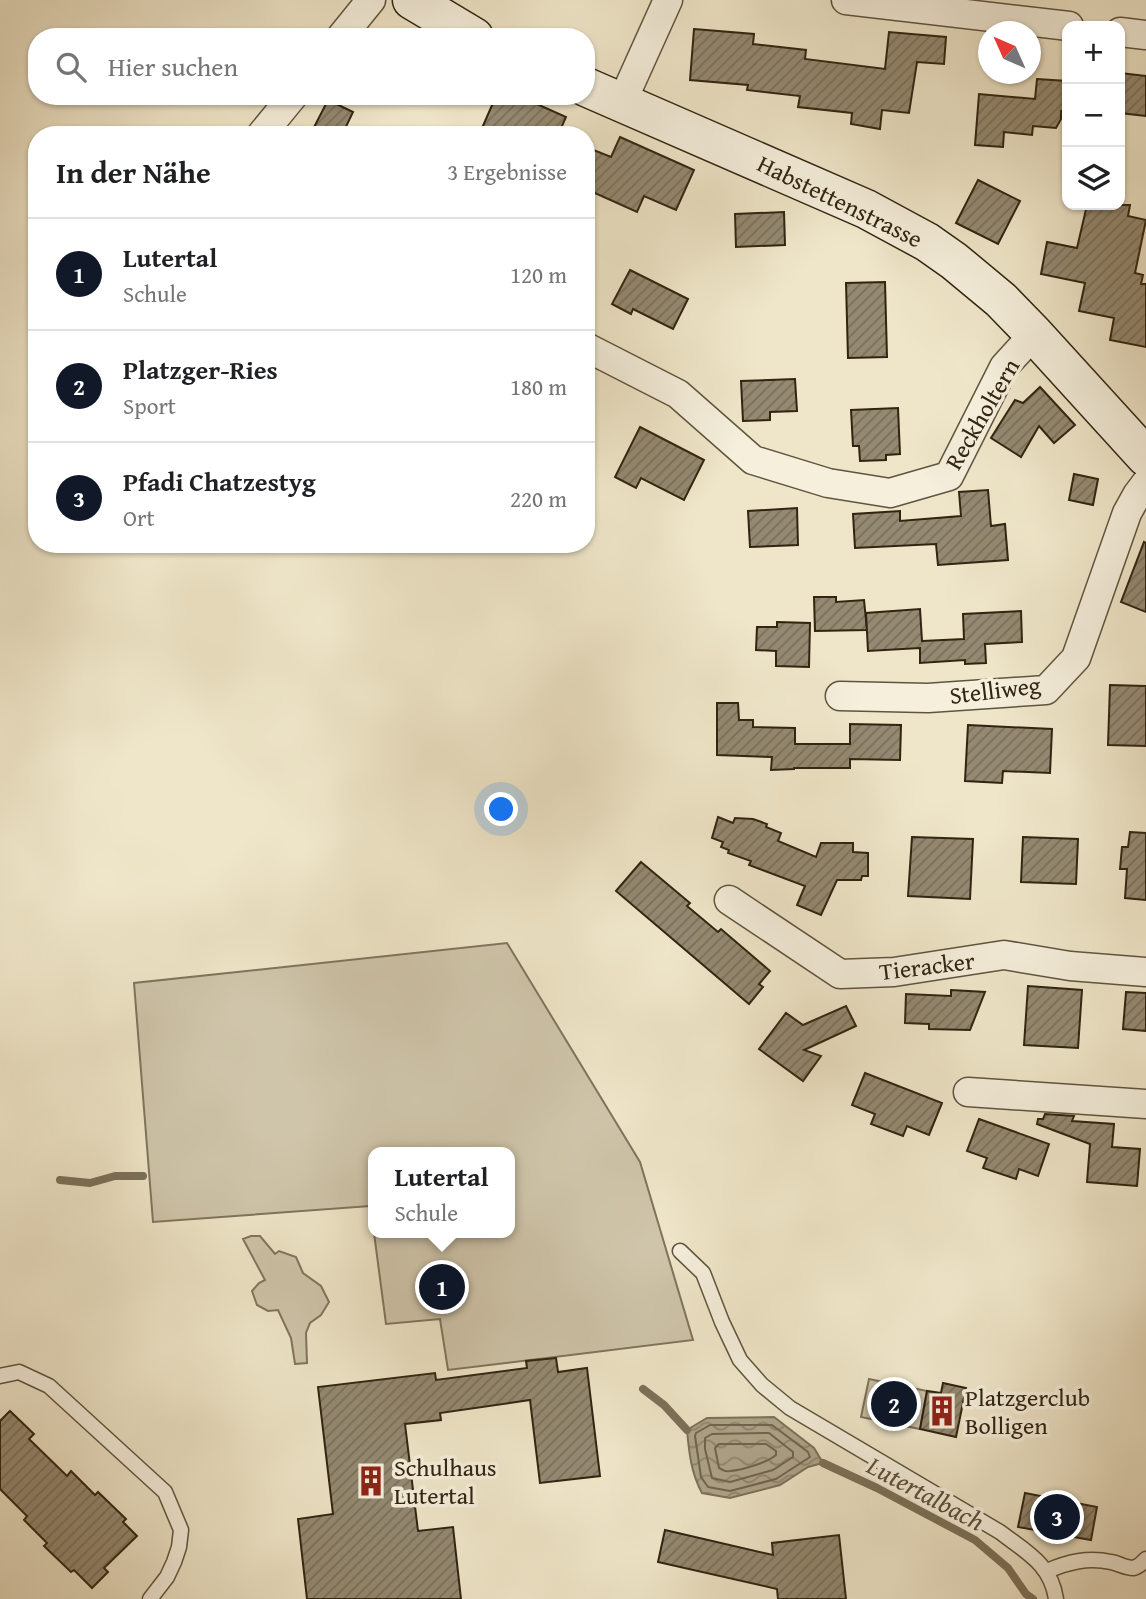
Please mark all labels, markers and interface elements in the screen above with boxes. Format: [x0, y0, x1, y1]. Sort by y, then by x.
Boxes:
north arrow [978, 21, 1041, 84]
map controls [1062, 21, 1125, 210]
button: + [1062, 21, 1125, 84]
search box [28, 28, 595, 105]
text: Hier suchen [108, 47, 238, 86]
icon: search [52, 48, 90, 86]
button: − [1062, 84, 1125, 147]
street label: Habstettenstrasse [751, 146, 929, 256]
button: layers [1062, 147, 1125, 210]
text: In der Nähe [56, 150, 211, 194]
text: 3 Ergebnisse [447, 155, 567, 188]
text: Lutertal [123, 238, 217, 277]
text: 1 [73, 258, 85, 291]
text: 120 m [510, 258, 567, 291]
text: Schule [123, 277, 187, 310]
text: Platzger-Ries [123, 350, 278, 389]
street label: Reckholtern [936, 351, 1028, 476]
text: 2 [73, 370, 85, 403]
text: 180 m [510, 370, 567, 403]
text: Sport [123, 389, 176, 422]
text: Pfadi Chatzestyg [123, 462, 316, 501]
text: 3 [73, 482, 85, 515]
text: 220 m [510, 482, 567, 515]
text: Ort [123, 501, 155, 534]
street label: Stelliweg [947, 667, 1043, 713]
your location [484, 792, 518, 826]
street label: Tieracker [877, 943, 977, 989]
popup [368, 1147, 515, 1238]
text: Lutertal [394, 1157, 489, 1196]
text: Schule [394, 1196, 458, 1229]
pin: 1 [419, 1261, 465, 1313]
pin: 2 [871, 1378, 917, 1430]
place label: Platzgerclub Bolligen [965, 1380, 1090, 1443]
building icon: Platzgerclub Bolligen [925, 1394, 959, 1428]
water label: Lutertalbach [860, 1445, 992, 1540]
place label: Schulhaus Lutertal [394, 1450, 497, 1513]
building icon: Schulhaus Lutertal [354, 1464, 388, 1498]
pin: 3 [1034, 1491, 1080, 1543]

